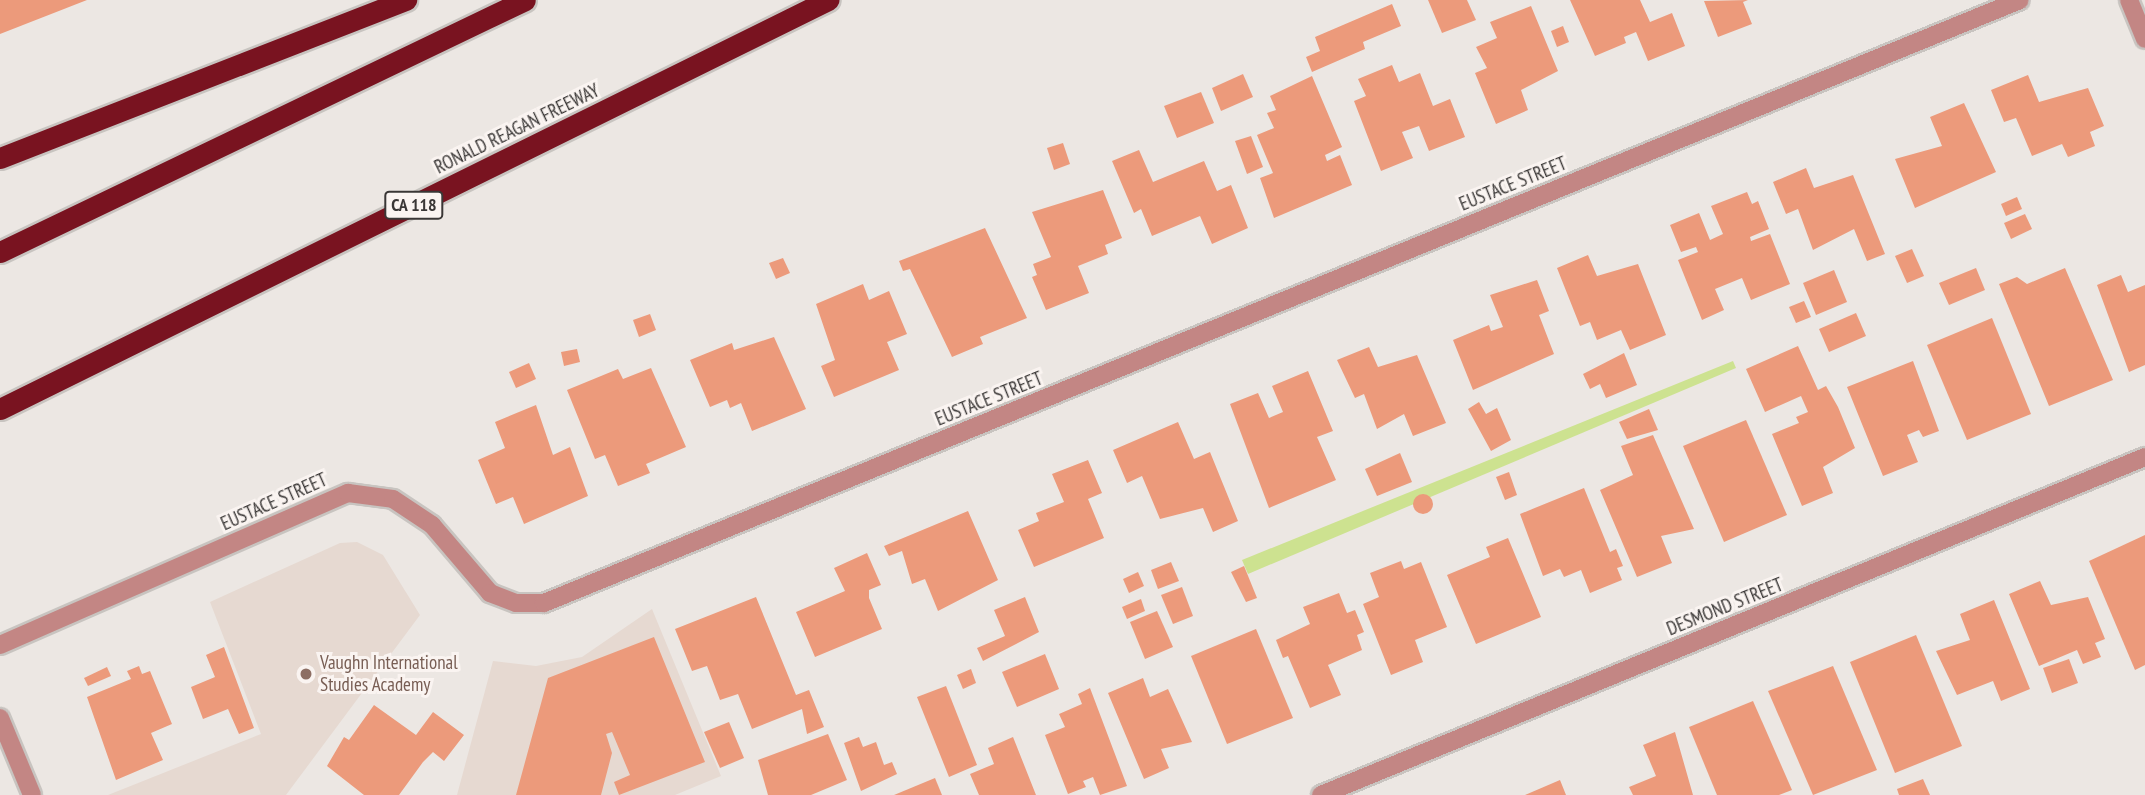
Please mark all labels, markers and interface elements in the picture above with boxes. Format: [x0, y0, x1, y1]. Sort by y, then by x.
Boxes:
street label: RONALD REAGAN FREEWAY [431, 79, 603, 179]
street label: EUSTACE STREET [1456, 152, 1570, 216]
road number: CA 118 [382, 190, 446, 220]
street label: EUSTACE STREET [932, 367, 1046, 431]
street label: EUSTACE STREET [217, 468, 331, 536]
street label: DESMOND STREET [1663, 573, 1787, 641]
place label: Vaughn International Studies Academy [320, 652, 458, 696]
marker: Vaughn International Studies Academy [298, 666, 314, 682]

